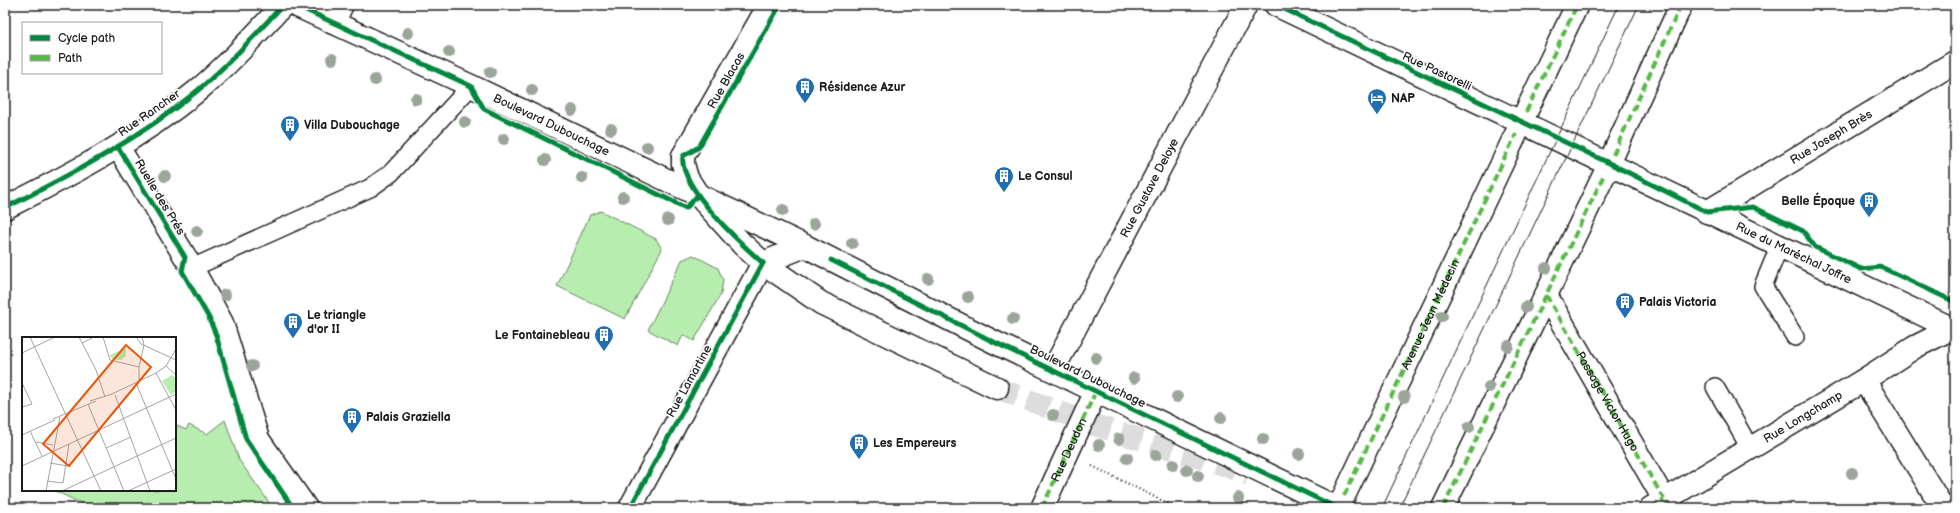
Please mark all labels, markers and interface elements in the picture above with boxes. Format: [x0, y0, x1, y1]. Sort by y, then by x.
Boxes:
legend [22, 22, 162, 74]
text: Cycle path [58, 31, 115, 46]
street label: Rue Pastorelli [1400, 49, 1474, 94]
street label: Rue Blacas [705, 50, 748, 111]
text: Path [58, 51, 83, 66]
building icon: Résidence Azur [794, 76, 816, 104]
place label: Résidence Azur [819, 80, 905, 95]
street label: Rue Rancher [115, 86, 184, 140]
hotel icon: NAP [1366, 87, 1388, 115]
street label: Boulevard Dubouchage [491, 91, 612, 159]
place label: NAP [1391, 91, 1415, 106]
street label: Rue Joseph Brès [1788, 107, 1875, 168]
building icon: Villa Dubouchage [279, 114, 301, 142]
place label: Villa Dubouchage [304, 118, 400, 133]
street label: Rue Gustave Deloye [1117, 136, 1182, 240]
street label: Ruelle des Prés [131, 157, 188, 238]
building icon: Le Consul [993, 165, 1015, 193]
place label: Le Consul [1018, 169, 1073, 184]
building icon: Belle Époque [1858, 190, 1880, 218]
place label: Belle Époque [1781, 192, 1855, 209]
street label: Rue du Maréchal Joffre [1733, 219, 1854, 287]
street label: Avenue Jean Médecin [1398, 257, 1463, 372]
building icon: Palais Victoria [1614, 291, 1636, 319]
place label: Palais Victoria [1639, 295, 1716, 310]
place label: Le triangle d'or II [307, 308, 366, 337]
building icon: Le triangle d'or II [282, 311, 304, 339]
building icon: Le Fontainebleau [593, 324, 615, 352]
place label: Le Fontainebleau [495, 328, 590, 343]
inset map [22, 337, 176, 491]
street label: Rue Lamartine [663, 342, 716, 420]
street label: Boulevard Dubouchage [1027, 342, 1148, 411]
street label: Passage Victor Hugo [1572, 349, 1642, 455]
street label: Rue Longchamp [1761, 388, 1845, 447]
building icon: Palais Graziella [341, 406, 363, 434]
place label: Palais Graziella [366, 410, 451, 425]
street label: Rue Deudon [1048, 416, 1091, 484]
building icon: Les Empereurs [848, 432, 870, 460]
place label: Les Empereurs [873, 436, 957, 451]

